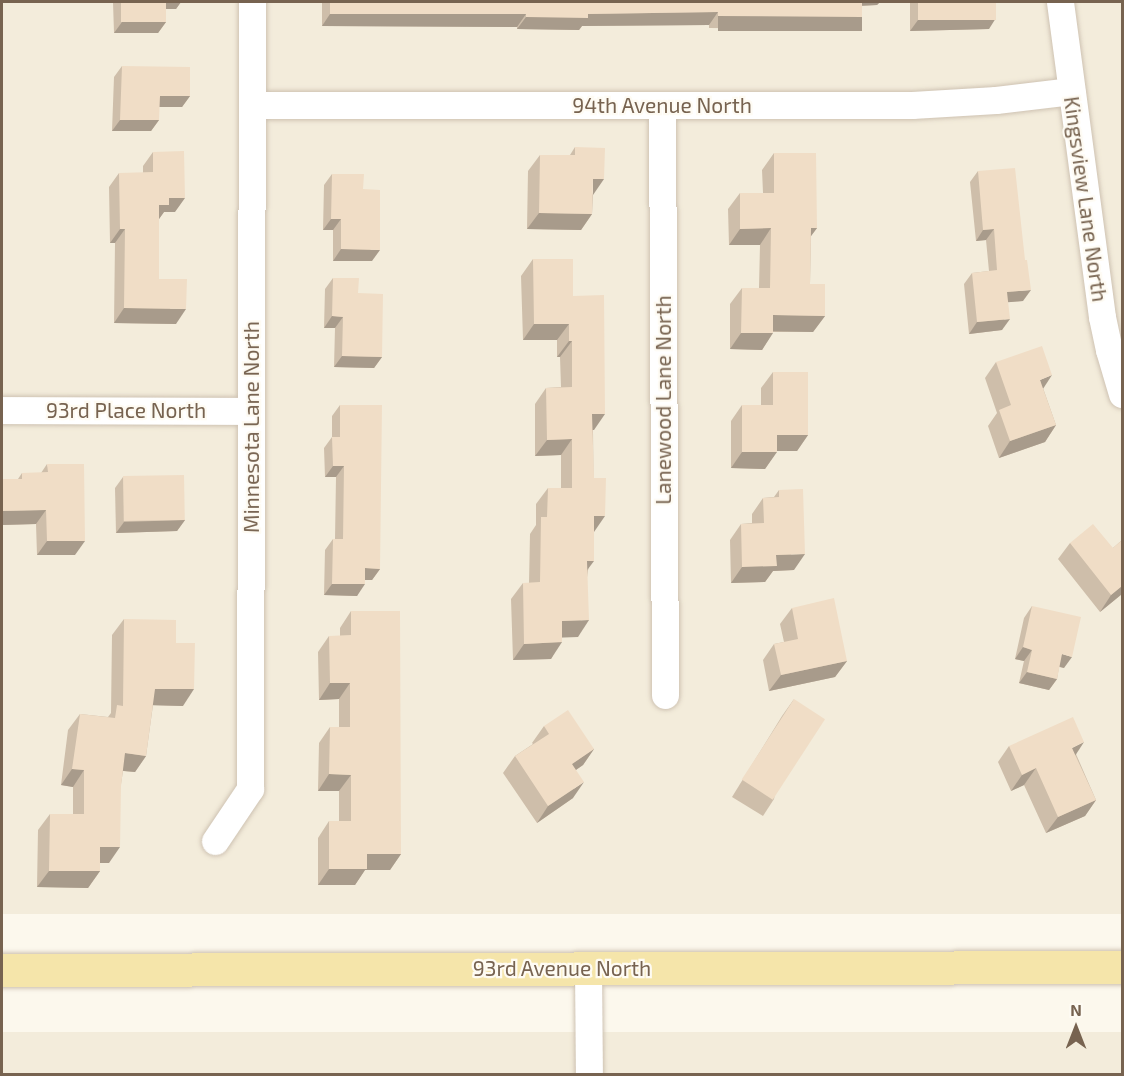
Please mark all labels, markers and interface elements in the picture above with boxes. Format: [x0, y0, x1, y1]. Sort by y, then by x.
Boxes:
street label: 94th Avenue North [572, 92, 752, 118]
street label: Kingsview Lane North [1059, 94, 1113, 304]
street label: Lanewood Lane North [650, 295, 676, 505]
street label: Minnesota Lane North [238, 321, 264, 533]
street label: 93rd Place North [46, 397, 206, 423]
street label: 93rd Avenue North [472, 955, 652, 981]
north arrow [1046, 998, 1106, 1058]
text: N [1070, 1000, 1082, 1019]

